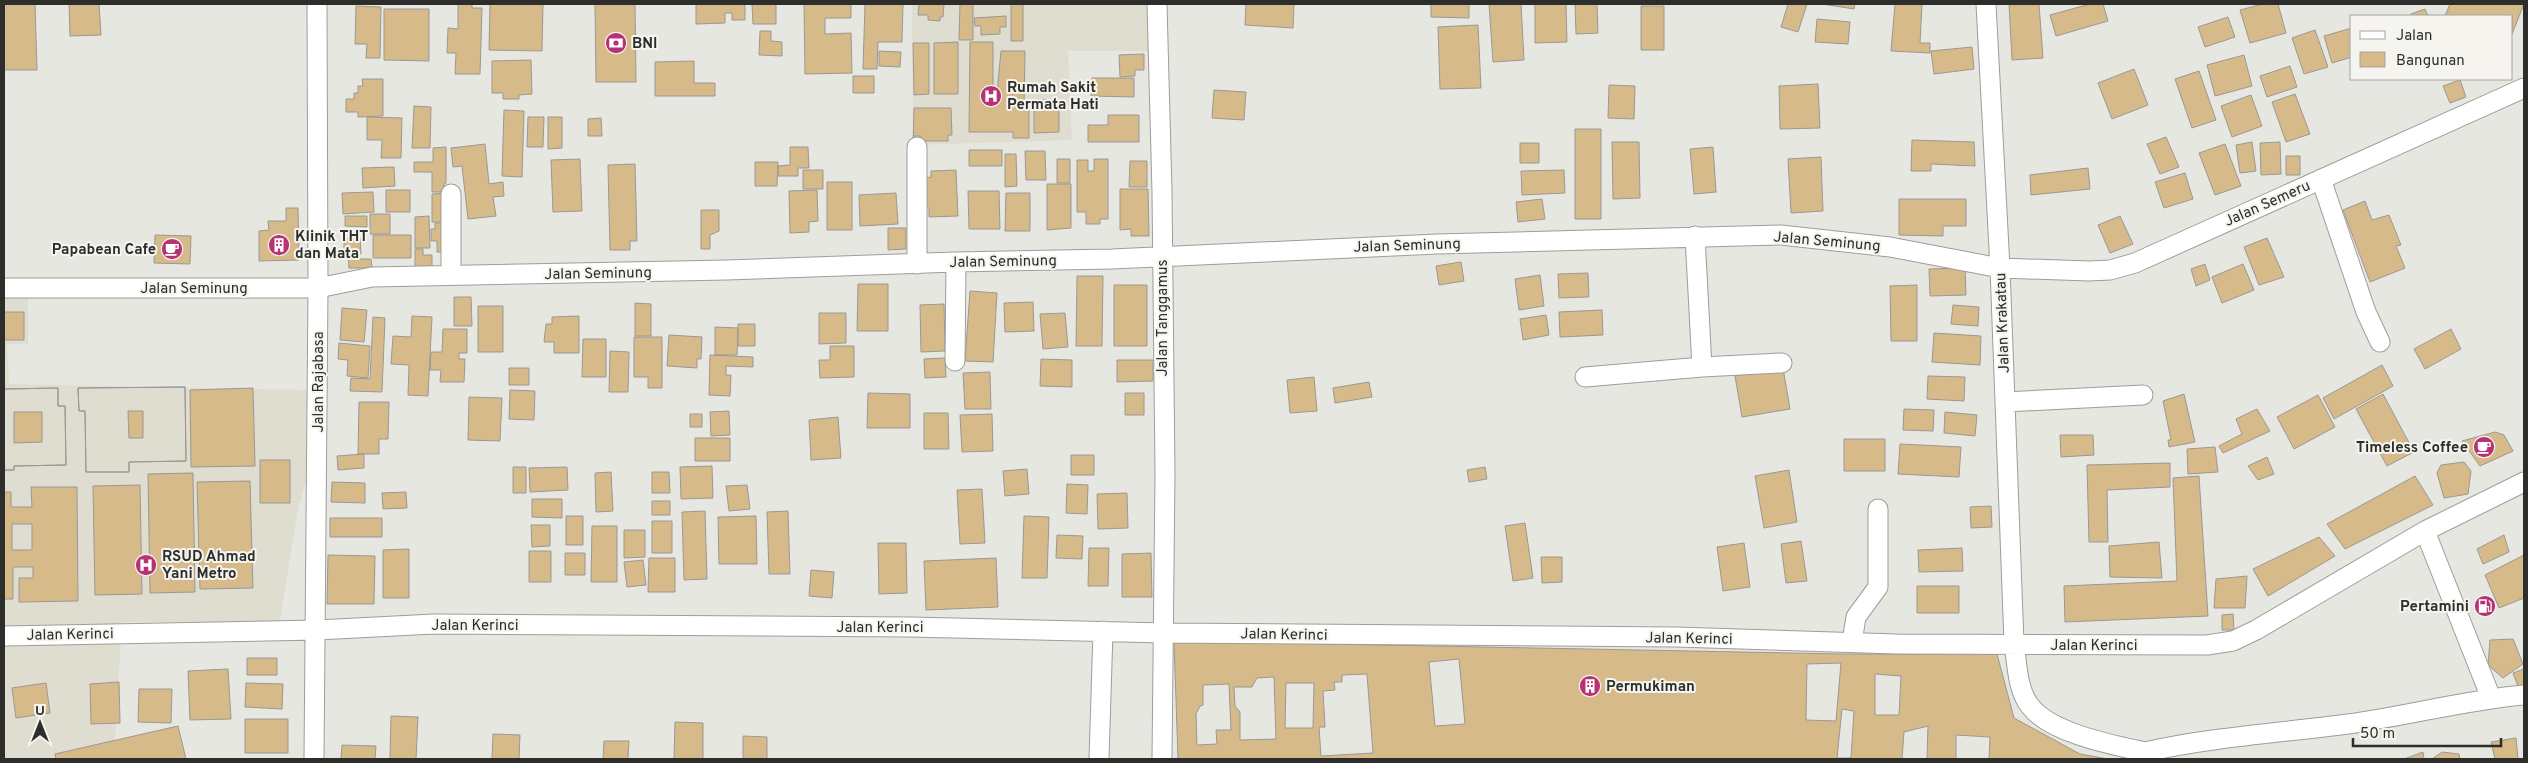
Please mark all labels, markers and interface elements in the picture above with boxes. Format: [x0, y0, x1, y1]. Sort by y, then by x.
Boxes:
legend [2350, 15, 2513, 80]
text: Jalan [2396, 27, 2433, 46]
bank icon: BNI [604, 31, 628, 55]
place label: BNI [632, 35, 657, 54]
text: Bangunan [2396, 52, 2465, 71]
place label: Rumah Sakit Permata Hati [1007, 79, 1099, 115]
hospital icon: Rumah Sakit Permata Hati [979, 84, 1003, 108]
street label: Jalan Semeru [2222, 177, 2314, 232]
place label: Klinik THT dan Mata [295, 228, 368, 264]
street label: Jalan Seminung [1772, 228, 1881, 257]
building icon: Klinik THT dan Mata [267, 233, 291, 257]
street label: Jalan Seminung [1353, 235, 1461, 258]
cafe icon: Papabean Cafe [160, 237, 184, 261]
place label: Papabean Cafe [52, 241, 156, 260]
street label: Jalan Seminung [949, 252, 1057, 273]
street label: Jalan Tanggamus [1154, 259, 1173, 377]
street label: Jalan Seminung [544, 264, 652, 285]
street label: Jalan Krakatau [1992, 272, 2015, 373]
street label: Jalan Seminung [140, 280, 248, 299]
street label: Jalan Rajabasa [310, 331, 329, 433]
cafe icon: Timeless Coffee [2472, 435, 2496, 459]
place label: Timeless Coffee [2356, 439, 2468, 458]
place label: RSUD Ahmad Yani Metro [162, 548, 256, 584]
hospital icon: RSUD Ahmad Yani Metro [134, 553, 158, 577]
fuel station icon: Pertamini [2473, 594, 2497, 618]
place label: Pertamini [2400, 598, 2469, 617]
street label: Jalan Kerinci [431, 617, 519, 636]
street label: Jalan Kerinci [836, 619, 924, 638]
street label: Jalan Kerinci [26, 625, 114, 646]
street label: Jalan Kerinci [1240, 625, 1328, 646]
street label: Jalan Kerinci [1645, 629, 1733, 650]
street label: Jalan Kerinci [2050, 637, 2138, 656]
building icon: Permukiman [1578, 674, 1602, 698]
place label: Permukiman [1606, 678, 1695, 697]
north arrow [15, 698, 65, 748]
text: U [35, 703, 45, 720]
scale bar [2353, 716, 2500, 748]
text: 50 m [2360, 725, 2395, 744]

